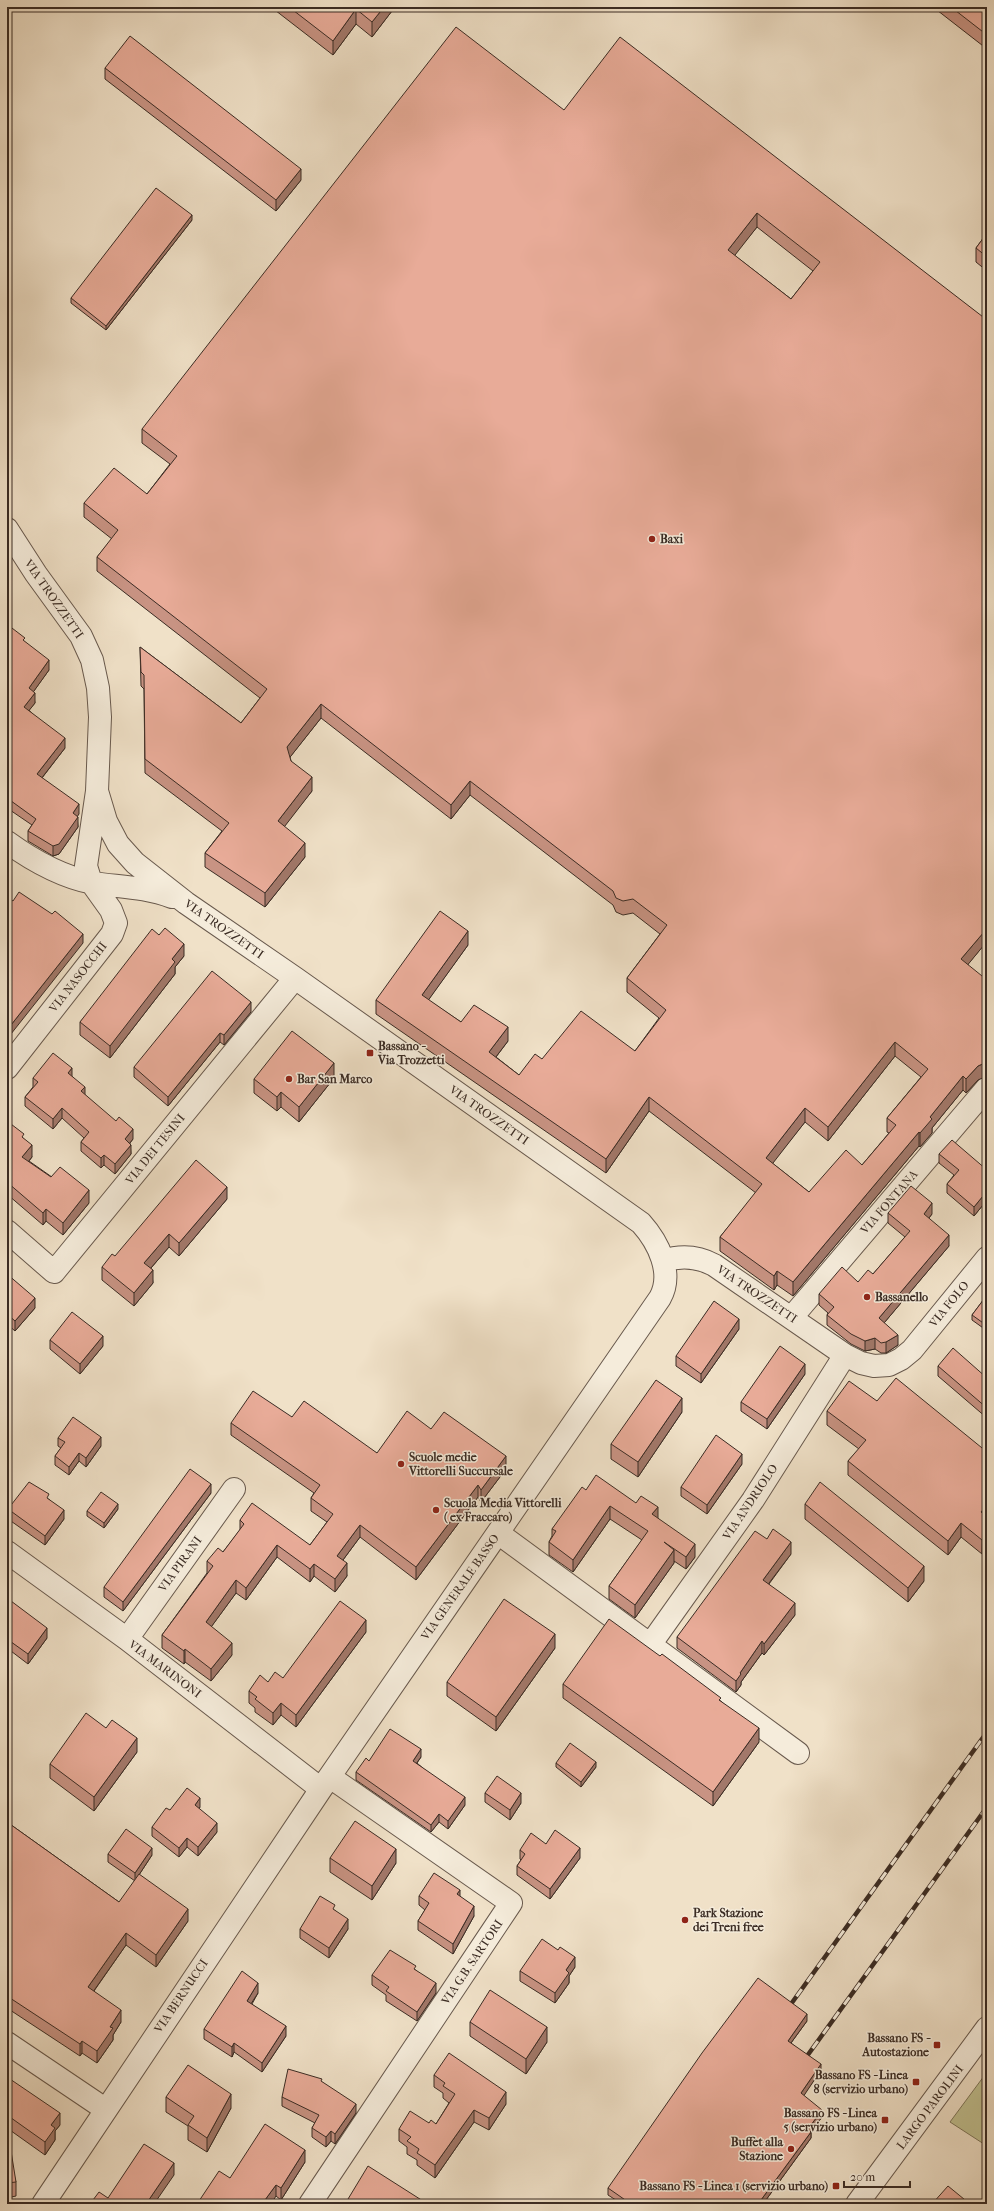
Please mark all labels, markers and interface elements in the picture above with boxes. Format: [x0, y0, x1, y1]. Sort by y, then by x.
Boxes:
place label: Baxi [660, 532, 684, 546]
marker: Baxi [647, 534, 657, 544]
street label: VIA TROZZETTI [21, 556, 87, 642]
street label: VIA TROZZETTI [181, 896, 267, 962]
street label: VIA NASOCCHI [46, 939, 110, 1016]
place label: Bassano - Via Trozzetti [377, 1039, 445, 1067]
marker: Bassano - Via Trozzetti [365, 1048, 375, 1058]
place label: Bar San Marco [297, 1072, 372, 1086]
marker: Bar San Marco [284, 1074, 294, 1084]
street label: VIA TROZZETTI [446, 1082, 532, 1148]
street label: VIA DEI TESINI [122, 1111, 188, 1188]
street label: VIA FONTANA [857, 1167, 921, 1238]
street label: VIA TROZZETTI [713, 1261, 800, 1326]
street label: VIA FOLO [925, 1278, 972, 1331]
place label: Bassanello [875, 1290, 928, 1304]
marker: Bassanello [862, 1292, 872, 1302]
place label: Scuole medie Vittorelli Succursale [408, 1450, 513, 1478]
marker: Scuole medie Vittorelli Succursale [396, 1459, 406, 1469]
street label: VIA ANDRIOLO [719, 1462, 780, 1543]
place label: Scuola Media Vittorelli ( ex Fraccaro) [444, 1496, 562, 1524]
marker: Scuola Media Vittorelli ( ex Fraccaro) [431, 1505, 441, 1515]
street label: VIA GENERALE BASSO [417, 1531, 502, 1644]
street label: VIA PIRANI [155, 1533, 205, 1595]
street label: VIA MARINONI [125, 1637, 204, 1701]
place label: Park Stazione dei Treni free [693, 1906, 764, 1934]
marker: Park Stazione dei Treni free [680, 1915, 690, 1925]
street label: VIA G.B. SARTORI [438, 1917, 506, 2008]
street label: VIA BERNUCCI [151, 1956, 211, 2036]
place label: Bassano FS - Autostazione [861, 2031, 931, 2059]
marker: Bassano FS - Autostazione [932, 2040, 942, 2050]
street label: LARGO PAROLINI [894, 2062, 967, 2152]
place label: Bassano FS - Linea 8 (servizio urbano) [814, 2068, 908, 2096]
marker: Bassano FS - Linea 8 (servizio urbano) [911, 2077, 921, 2087]
place label: Bassano FS - Linea 5 (servizio urbano) [783, 2106, 877, 2134]
marker: Bassano FS - Linea 5 (servizio urbano) [880, 2115, 890, 2125]
place label: Buffet alla Stazione [731, 2135, 783, 2163]
marker: Buffet alla Stazione [786, 2144, 796, 2154]
scale bar [844, 2163, 910, 2189]
text: 20 m [850, 2170, 875, 2184]
place label: Bassano FS - Linea 1 (servizio urbano) [639, 2179, 828, 2193]
marker: Bassano FS - Linea 1 (servizio urbano) [831, 2181, 841, 2191]

